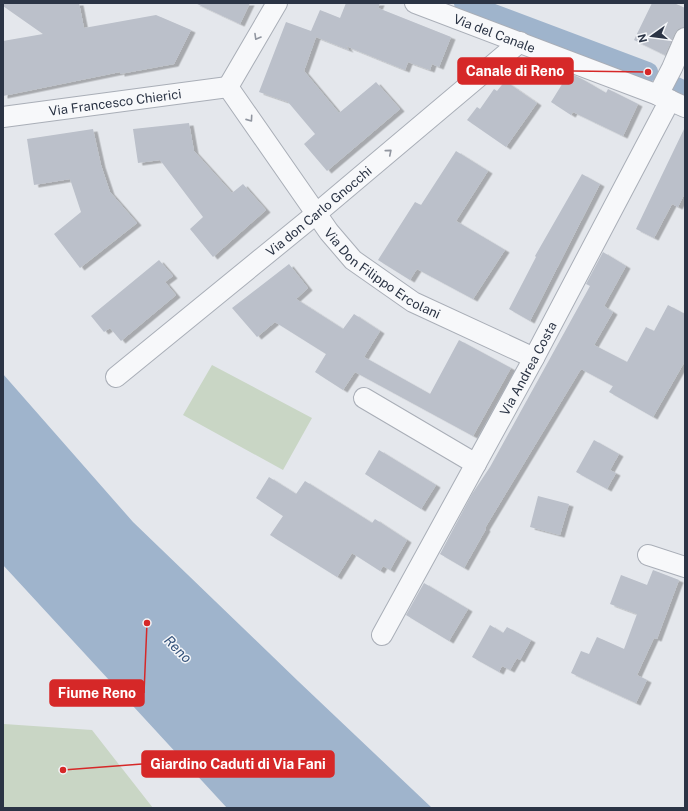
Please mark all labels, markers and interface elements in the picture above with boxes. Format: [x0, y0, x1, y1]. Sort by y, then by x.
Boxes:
street label: Via del Canale [452, 11, 537, 55]
north arrow [632, 16, 672, 56]
one-way arrow [255, 33, 262, 40]
text: N [635, 33, 649, 44]
callout: Canale di Reno [458, 58, 573, 84]
text: Canale di Reno [466, 63, 564, 79]
street label: Via Francesco Chierici [48, 86, 182, 118]
one-way arrow [245, 114, 252, 121]
one-way arrow [385, 149, 392, 156]
street label: Via don Carlo Gnocchi [263, 163, 374, 259]
street label: Via Don Filippo Ercolani [321, 225, 443, 321]
street label: Via Andrea Costa [497, 319, 559, 418]
water label: Reno [161, 632, 195, 666]
callout: Fiume Reno [50, 680, 144, 706]
text: Fiume Reno [58, 685, 136, 701]
callout: Giardino Caduti di Via Fani [142, 751, 334, 777]
text: Giardino Caduti di Via Fani [150, 756, 326, 772]

